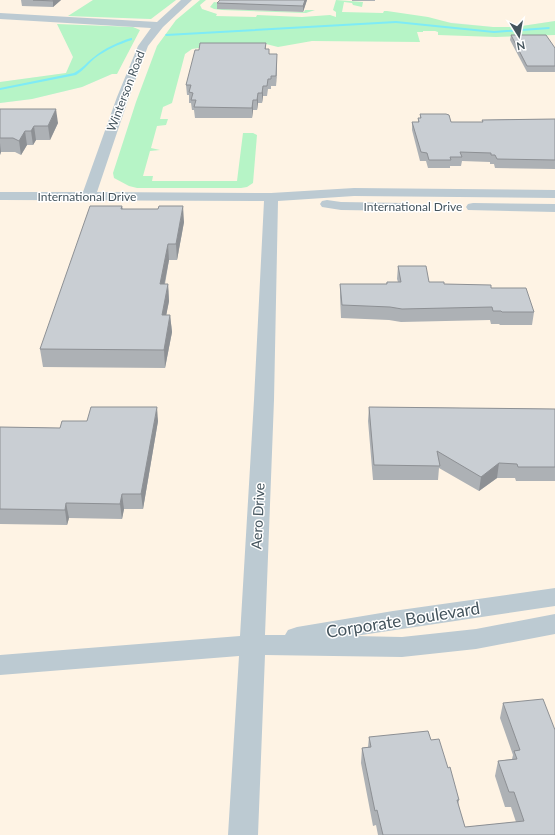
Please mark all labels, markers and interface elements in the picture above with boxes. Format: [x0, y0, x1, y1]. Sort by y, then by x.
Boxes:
north arrow [499, 16, 539, 56]
text: N [516, 39, 526, 53]
street label: Winterson Road [103, 48, 148, 133]
street label: International Drive [38, 189, 136, 204]
street label: International Drive [364, 199, 462, 214]
street label: Aero Drive [247, 482, 268, 550]
street label: Corporate Boulevard [325, 597, 481, 642]

